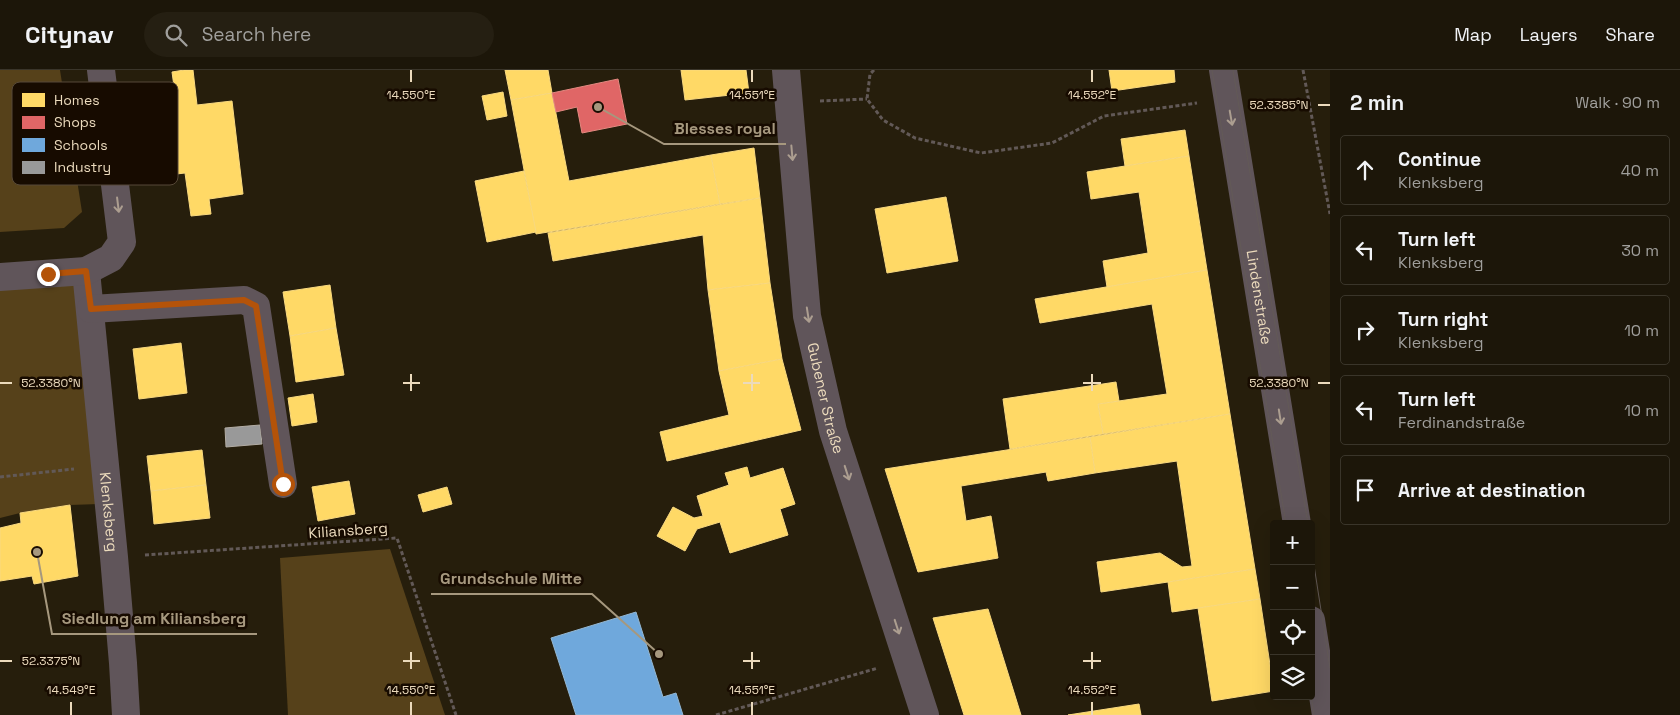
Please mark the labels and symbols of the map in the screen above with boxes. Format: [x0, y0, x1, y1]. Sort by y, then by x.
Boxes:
legend [12, 82, 178, 185]
text: 14.550°E [387, 87, 436, 103]
text: 14.551°E [729, 87, 775, 103]
text: 14.552°E [1068, 87, 1116, 103]
text: Homes [54, 91, 100, 109]
text: 52.3385°N [1249, 97, 1309, 113]
one-way arrow [1227, 110, 1237, 126]
text: Shops [54, 113, 96, 131]
callout: Blesses royal [664, 113, 786, 144]
text: Blesses royal [674, 118, 776, 139]
text: Schools [54, 136, 108, 154]
one-way arrow [788, 145, 797, 161]
text: Industry [54, 158, 111, 176]
one-way arrow [113, 197, 123, 213]
street label: Lindenstraße [1243, 248, 1277, 346]
route end [37, 263, 60, 286]
one-way arrow [803, 307, 813, 323]
street label: Gubener Straße [804, 340, 849, 456]
text: 52.3380°N [21, 375, 81, 391]
text: 52.3380°N [1249, 375, 1309, 391]
one-way arrow [1275, 408, 1285, 424]
one-way arrow [843, 464, 852, 480]
street label: Klenksberg [96, 471, 123, 553]
route start [272, 473, 295, 496]
street label: Kiliansberg [308, 518, 388, 542]
callout: Grundschule Mitte [431, 563, 592, 594]
text: Grundschule Mitte [440, 568, 582, 589]
callout: Siedlung am Kiliansberg [52, 603, 257, 634]
text: Siedlung am Kiliansberg [62, 608, 246, 629]
one-way arrow [893, 619, 902, 635]
text: 52.3375°N [22, 653, 80, 669]
text: 14.549°E [47, 682, 96, 698]
text: 14.550°E [387, 682, 436, 698]
text: 14.551°E [729, 682, 775, 698]
text: 14.552°E [1068, 682, 1116, 698]

